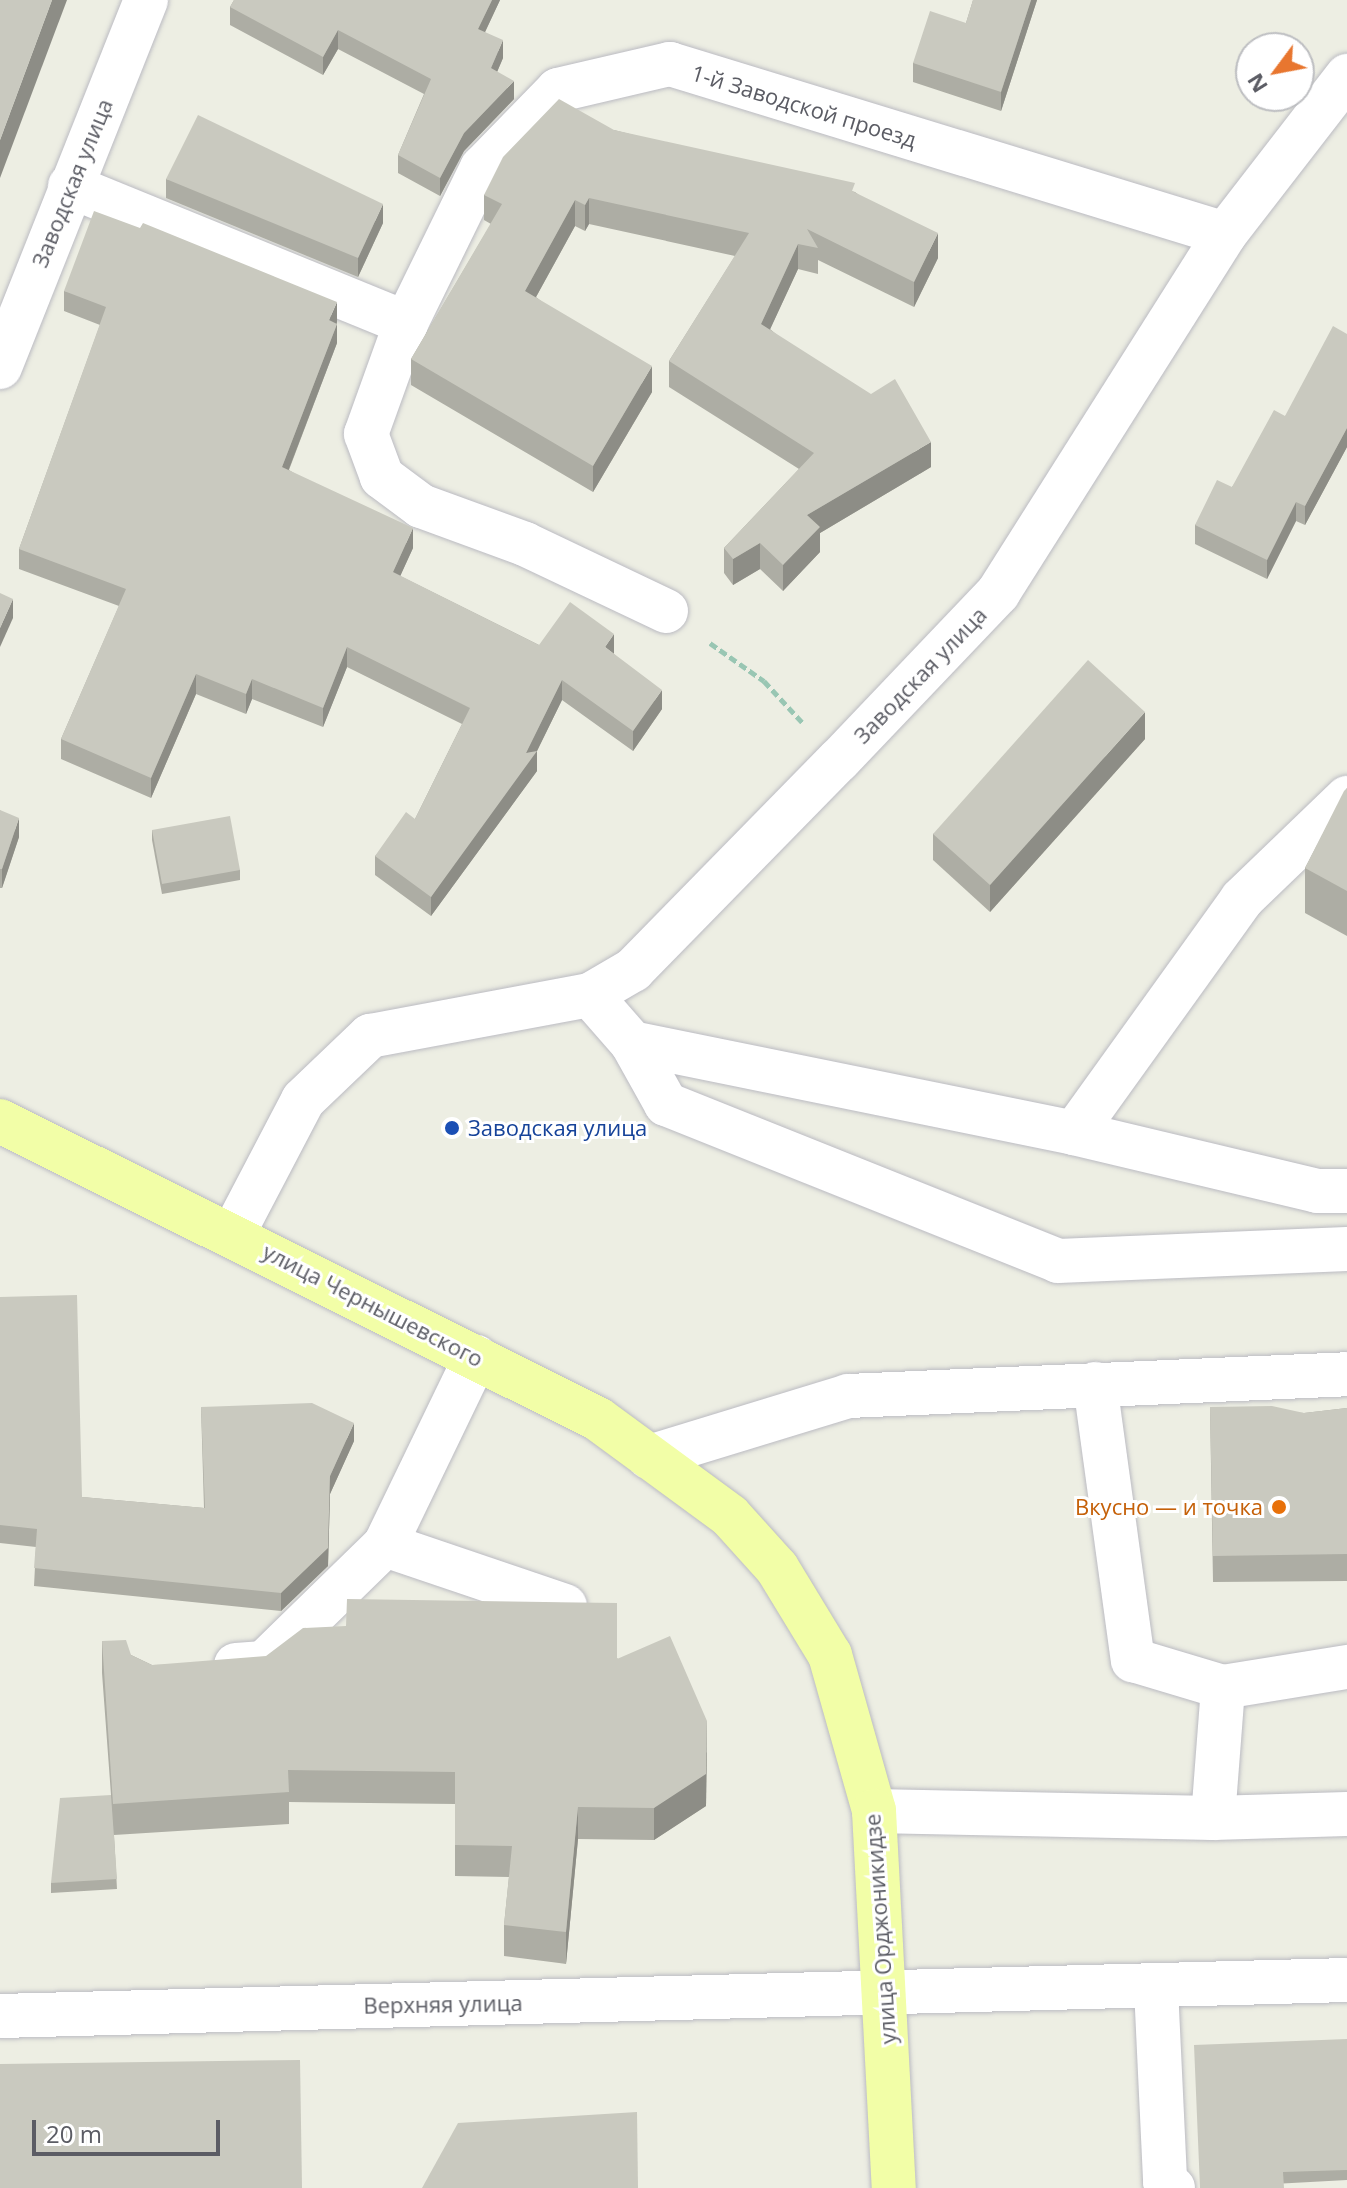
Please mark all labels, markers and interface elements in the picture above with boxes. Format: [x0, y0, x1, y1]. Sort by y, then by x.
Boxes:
north arrow [1235, 32, 1315, 112]
street label: 1-й Заводской проезд [688, 59, 920, 153]
text: N [1239, 68, 1274, 99]
street label: Заводская улица [26, 95, 118, 271]
street label: Заводская улица [848, 601, 992, 749]
place label: Заводская улица [468, 1115, 647, 1141]
marker: Заводская улица [443, 1119, 461, 1137]
street label: улица Чернышевского [258, 1238, 488, 1372]
place label: Вкусно — и точка [1075, 1494, 1263, 1520]
marker: Вкусно — и точка [1270, 1498, 1288, 1516]
street label: улица Орджоникидзе [859, 1813, 901, 2045]
street label: Верхняя улица [363, 1989, 523, 2019]
scale bar [36, 2104, 224, 2154]
text: 20 m [46, 2117, 102, 2150]

